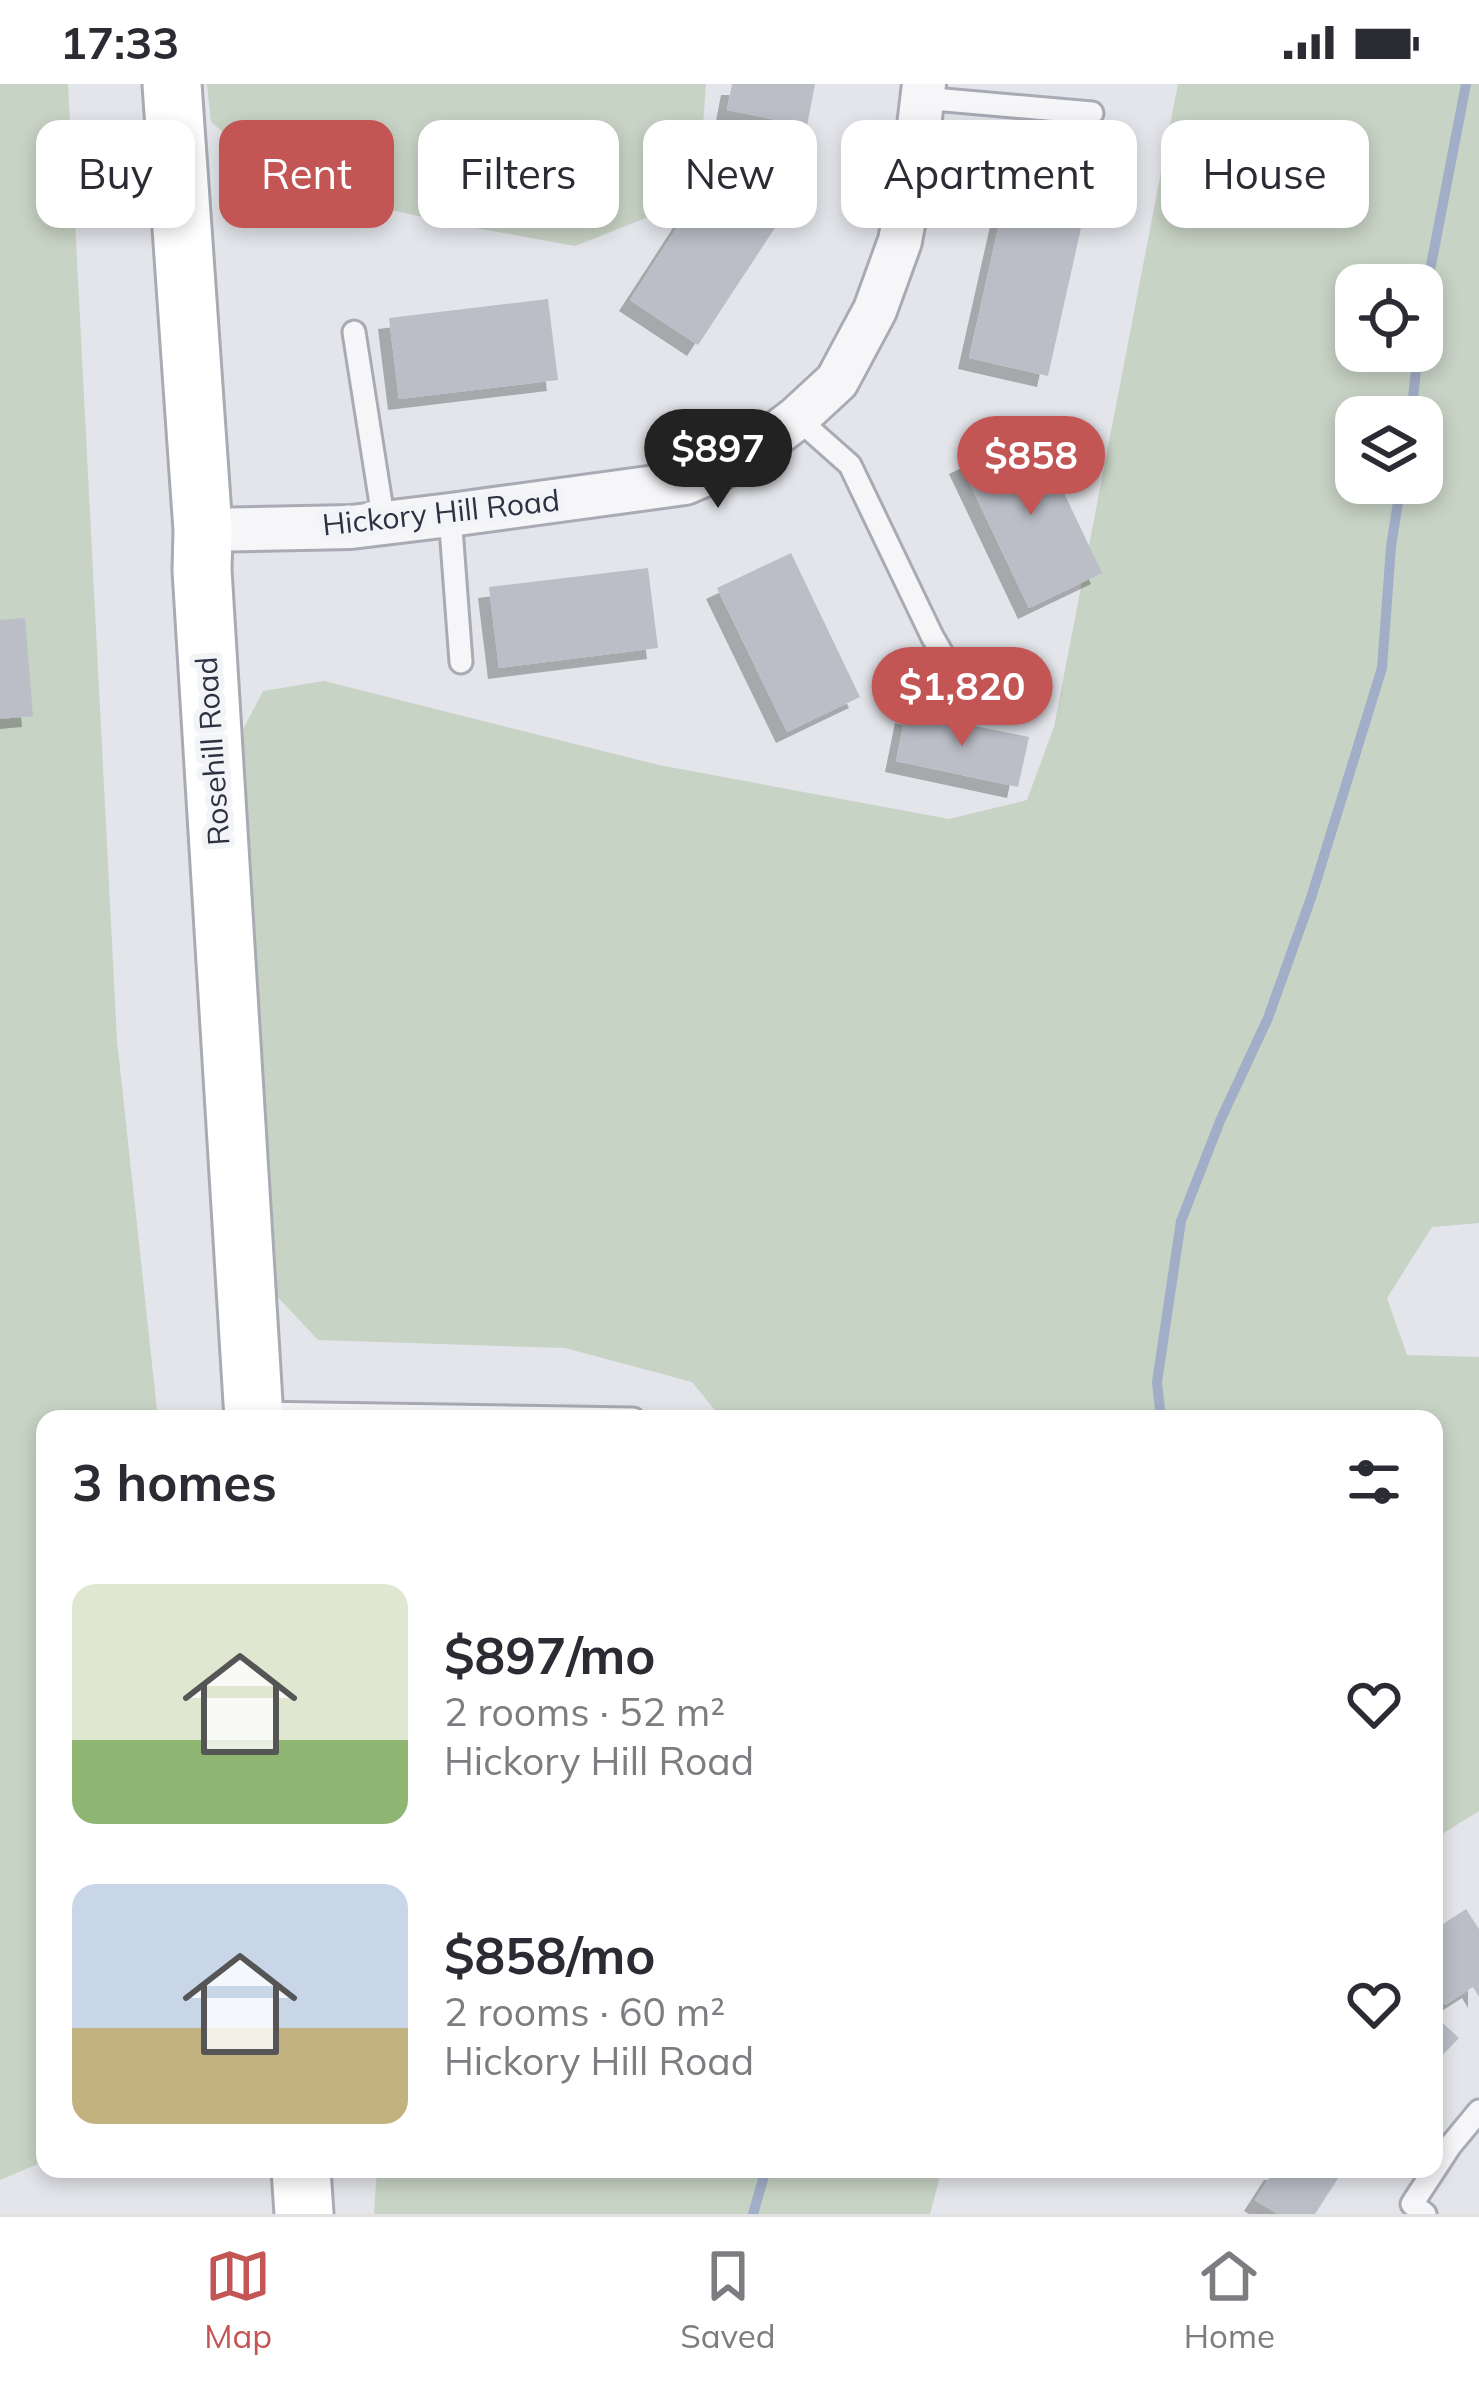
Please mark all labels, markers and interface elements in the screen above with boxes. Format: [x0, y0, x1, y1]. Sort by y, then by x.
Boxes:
text: 17:33 [60, 14, 179, 70]
chip: Buy [36, 120, 195, 228]
chip: Rent [219, 120, 394, 228]
chip: Filters [418, 120, 619, 228]
chip: New [643, 120, 817, 228]
chip: Apartment [841, 120, 1137, 228]
chip: House [1161, 120, 1369, 228]
map controls [1335, 264, 1443, 504]
button: locate [1335, 264, 1443, 372]
button: layers [1335, 396, 1443, 504]
pin: $897 [647, 409, 789, 511]
pin: $858 [960, 416, 1102, 518]
text: $897 [671, 423, 765, 472]
text: $858 [984, 430, 1078, 479]
street label: Hickory Hill Road [320, 481, 561, 543]
pin: $1,820 [864, 647, 1060, 749]
street label: Rosehill Road [186, 655, 238, 847]
text: $1,820 [899, 661, 1025, 710]
icon: filters [1341, 1449, 1407, 1515]
text: 3 homes [72, 1450, 277, 1514]
text: $897/mo [444, 1623, 656, 1687]
icon: home [168, 1632, 312, 1776]
icon: heart [1341, 1671, 1407, 1737]
text: 2 rooms · 52 m² [444, 1687, 725, 1736]
text: Hickory Hill Road [444, 1736, 754, 1785]
text: $858/mo [444, 1923, 656, 1987]
icon: home [168, 1932, 312, 2076]
icon: heart [1341, 1971, 1407, 2037]
text: 2 rooms · 60 m² [444, 1987, 725, 2036]
text: Hickory Hill Road [444, 2036, 754, 2085]
tab: Map [204, 2243, 272, 2356]
tab: Saved [680, 2243, 776, 2356]
tab: Home [1184, 2243, 1275, 2356]

